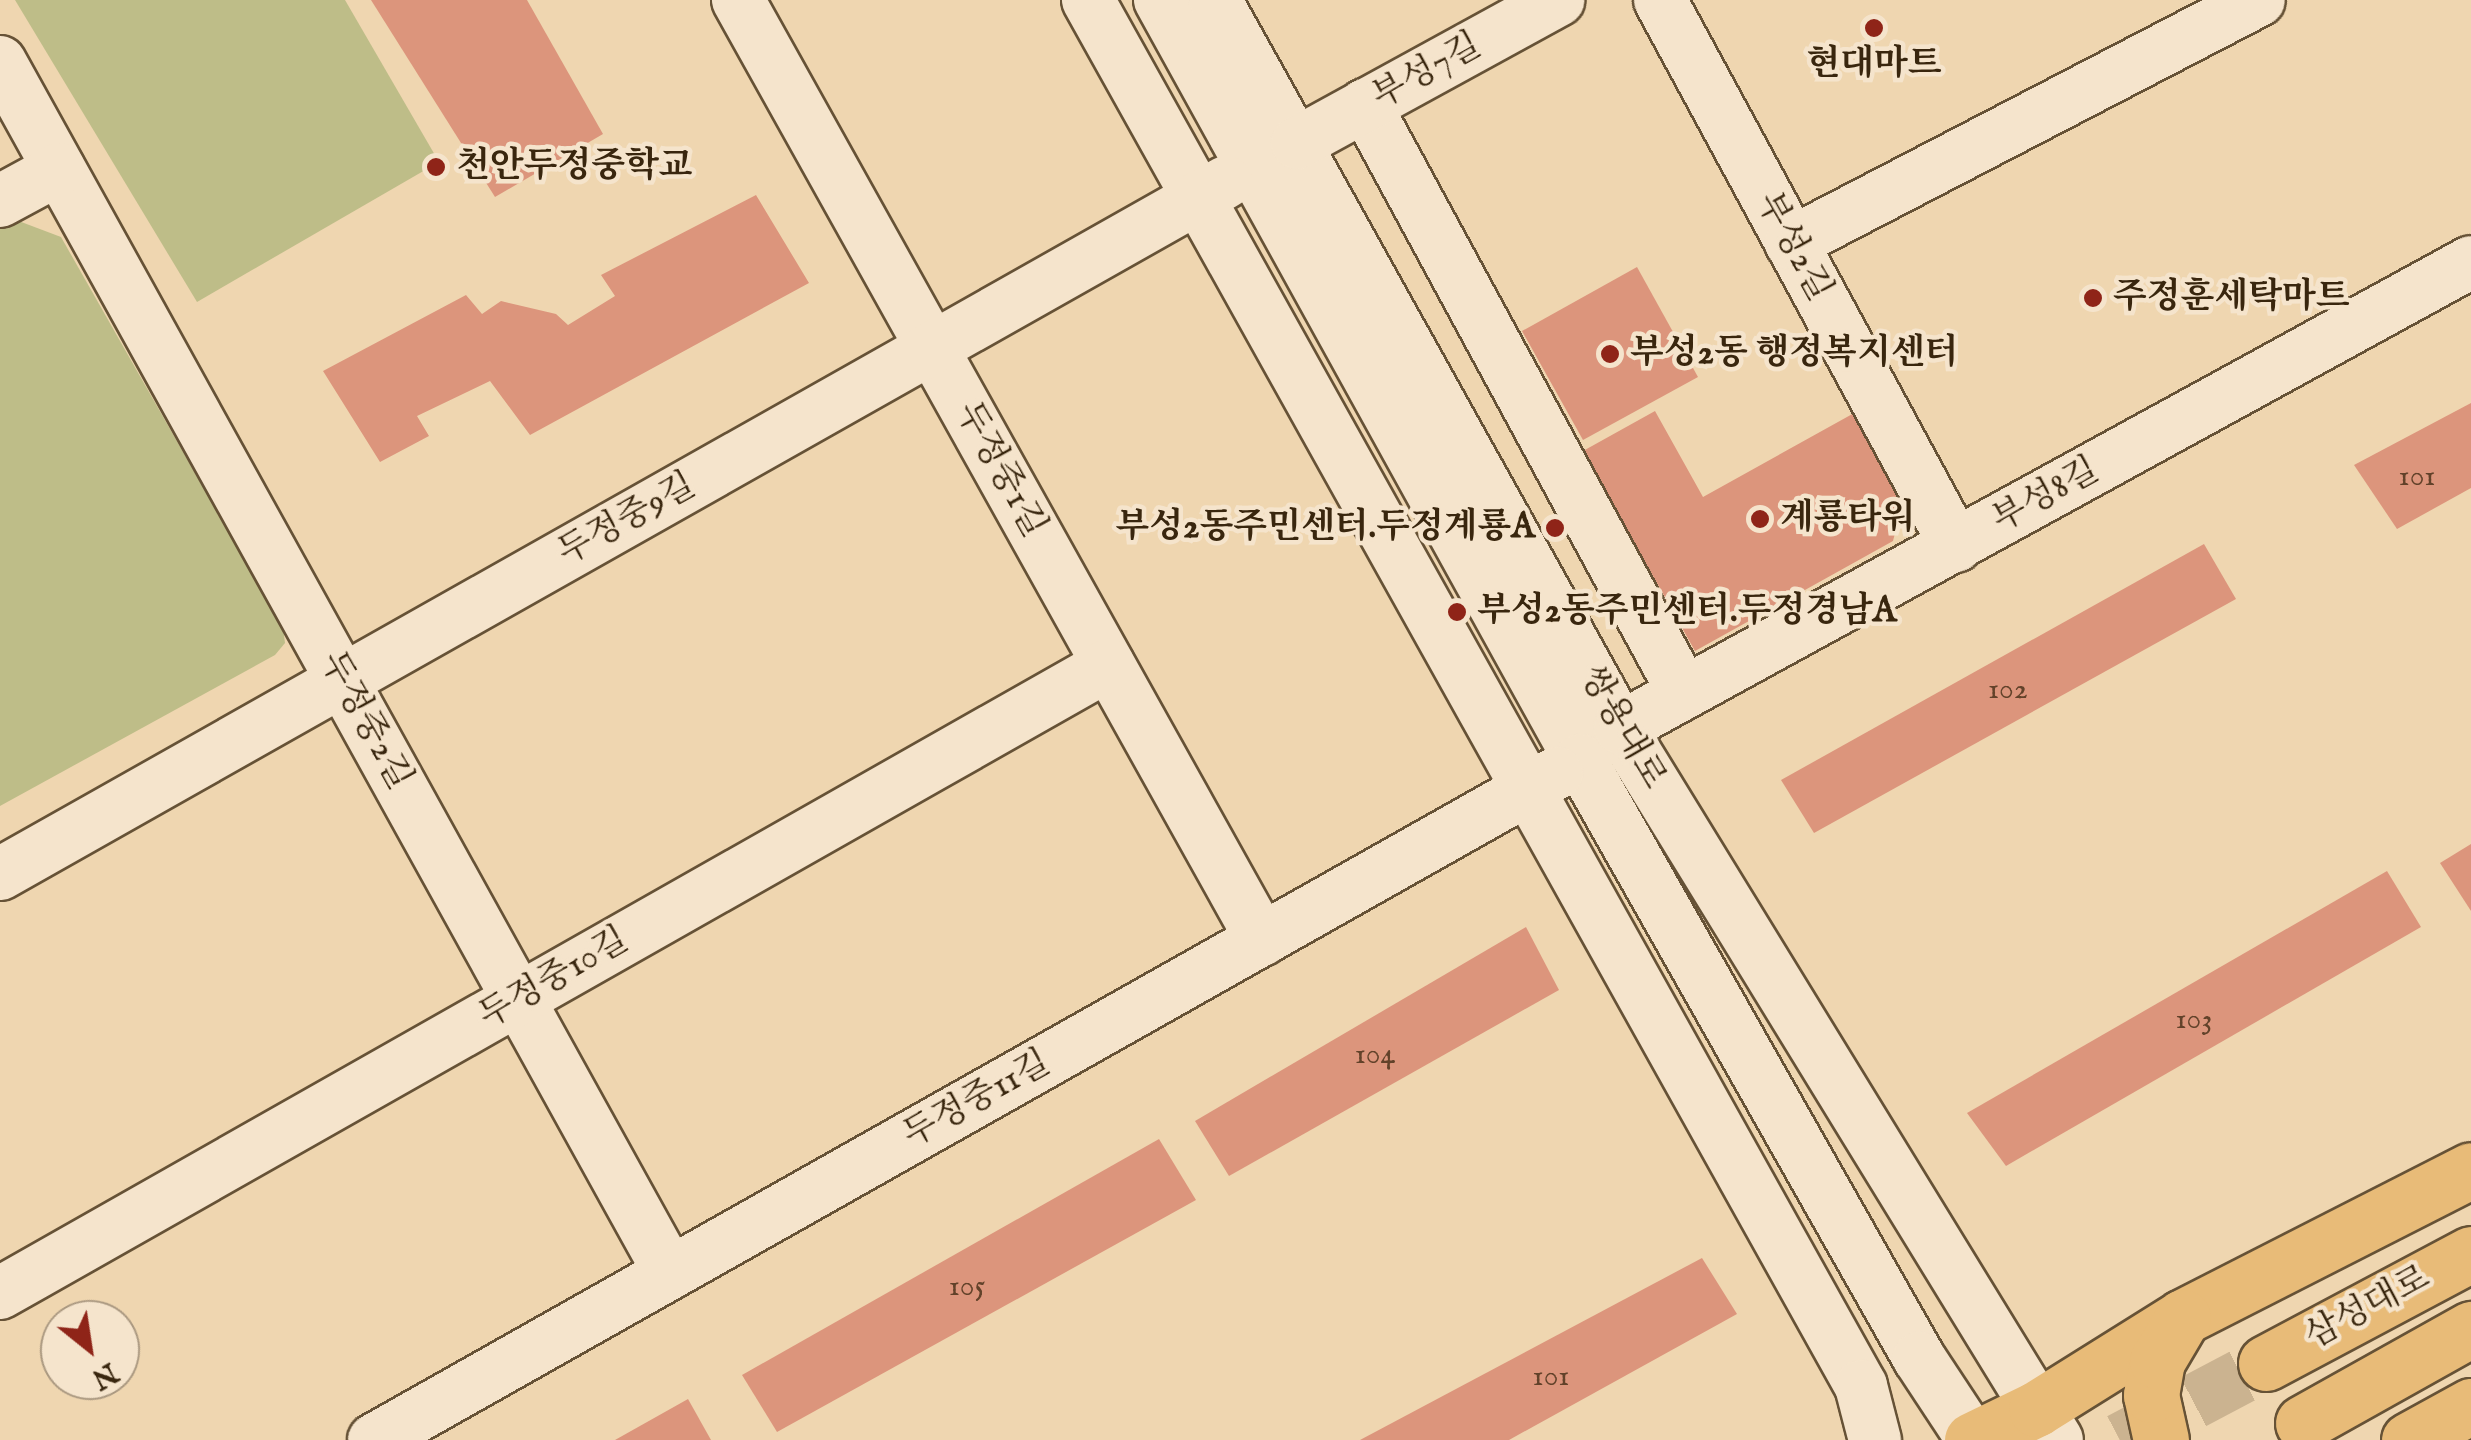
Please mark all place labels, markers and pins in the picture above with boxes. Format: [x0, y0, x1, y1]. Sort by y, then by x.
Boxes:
marker: 현대마트 [1863, 17, 1885, 39]
place label: 현대마트 [1806, 44, 1942, 86]
place label: 천안두정중학교 [456, 146, 693, 188]
marker: 천안두정중학교 [425, 156, 447, 178]
place label: 주정훈세탁마트 [2113, 277, 2350, 319]
marker: 주정훈세탁마트 [2082, 287, 2104, 309]
place label: 부성2동 행정복지센터 [1630, 333, 1958, 375]
marker: 부성2동 행정복지센터 [1599, 343, 1621, 365]
place label: 계룡타워 [1780, 498, 1915, 540]
place label: 부성2동주민센터.두정계룡A [1116, 507, 1535, 549]
marker: 계룡타워 [1749, 508, 1771, 530]
marker: 부성2동주민센터.두정계룡A [1544, 517, 1566, 539]
place label: 부성2동주민센터.두정경남A [1477, 591, 1896, 633]
marker: 부성2동주민센터.두정경남A [1446, 601, 1468, 623]

